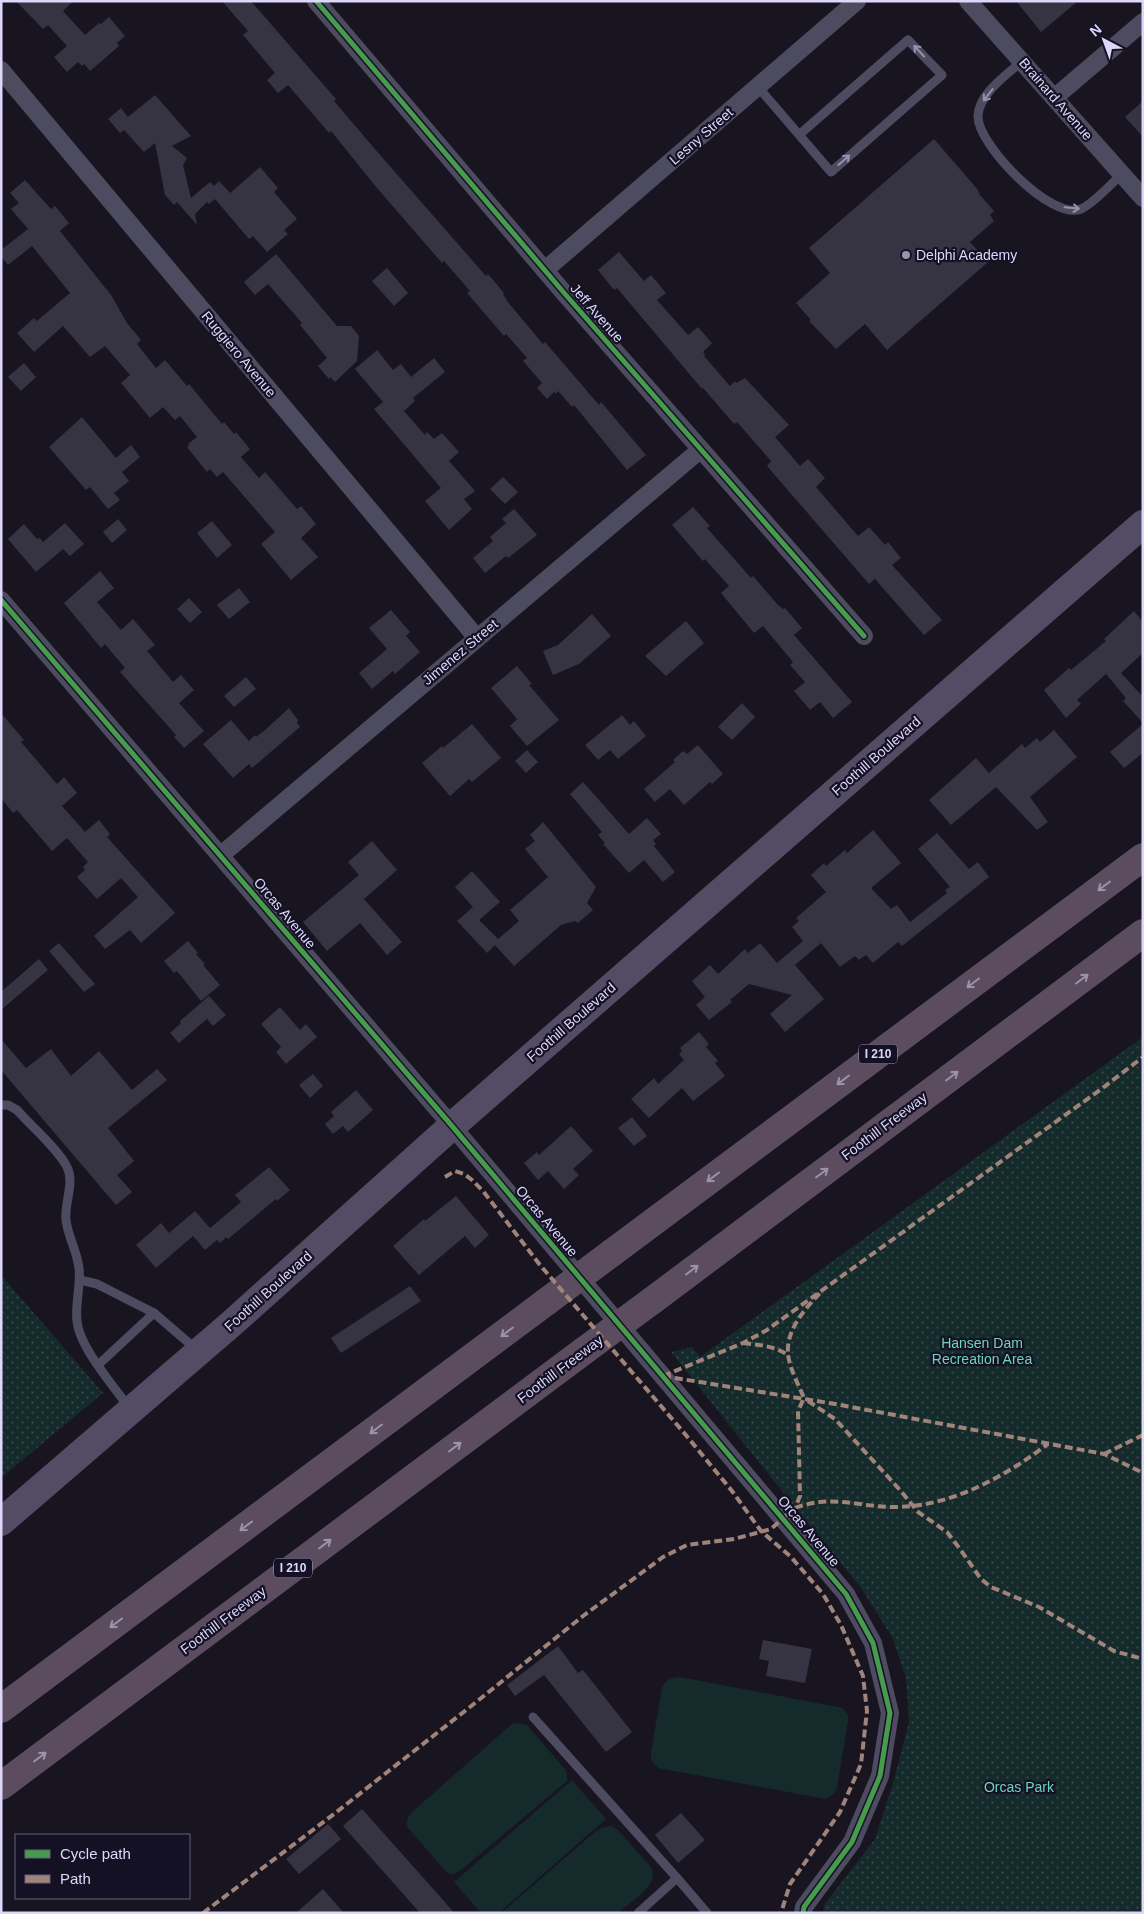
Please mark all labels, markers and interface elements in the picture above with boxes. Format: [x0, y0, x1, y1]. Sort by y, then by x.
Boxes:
north arrow [1079, 15, 1129, 65]
text: N [1086, 21, 1105, 40]
one-way arrow [913, 45, 925, 57]
street label: Brainard Avenue [1016, 55, 1096, 143]
one-way arrow [982, 88, 993, 101]
street label: Lesny Street [666, 104, 736, 168]
one-way arrow [838, 155, 851, 166]
one-way arrow [1063, 204, 1079, 213]
place label: Delphi Academy [916, 247, 1017, 263]
marker: Delphi Academy [900, 249, 912, 261]
street label: Jeff Avenue [567, 280, 627, 346]
street label: Ruggiero Avenue [198, 308, 280, 400]
street label: Jimenez Street [419, 616, 501, 688]
street label: Foothill Boulevard [828, 713, 924, 799]
street label: Orcas Avenue [251, 874, 319, 952]
one-way arrow [1097, 881, 1111, 891]
one-way arrow [1075, 973, 1088, 984]
one-way arrow [966, 978, 980, 988]
street label: Foothill Boulevard [523, 979, 619, 1065]
road number: I 210 [859, 1044, 897, 1064]
one-way arrow [945, 1071, 959, 1081]
one-way arrow [836, 1075, 850, 1085]
street label: Foothill Freeway [838, 1089, 930, 1163]
one-way arrow [815, 1168, 829, 1178]
one-way arrow [707, 1172, 720, 1183]
street label: Orcas Avenue [513, 1182, 581, 1260]
street label: Foothill Boulevard [221, 1248, 315, 1334]
one-way arrow [685, 1265, 698, 1276]
one-way arrow [501, 1326, 514, 1337]
street label: Foothill Freeway [514, 1332, 606, 1406]
park label: Hansen Dam Recreation Area [932, 1335, 1032, 1367]
one-way arrow [369, 1424, 383, 1434]
one-way arrow [448, 1442, 462, 1452]
street label: Orcas Avenue [775, 1492, 843, 1570]
one-way arrow [239, 1521, 253, 1531]
one-way arrow [318, 1539, 331, 1550]
road number: I 210 [274, 1559, 312, 1578]
street label: Foothill Freeway [177, 1583, 269, 1657]
one-way arrow [109, 1618, 123, 1628]
one-way arrow [33, 1752, 47, 1762]
park label: Orcas Park [984, 1779, 1055, 1795]
legend [15, 1834, 190, 1899]
text: Cycle path [60, 1845, 131, 1862]
text: Path [60, 1870, 91, 1887]

